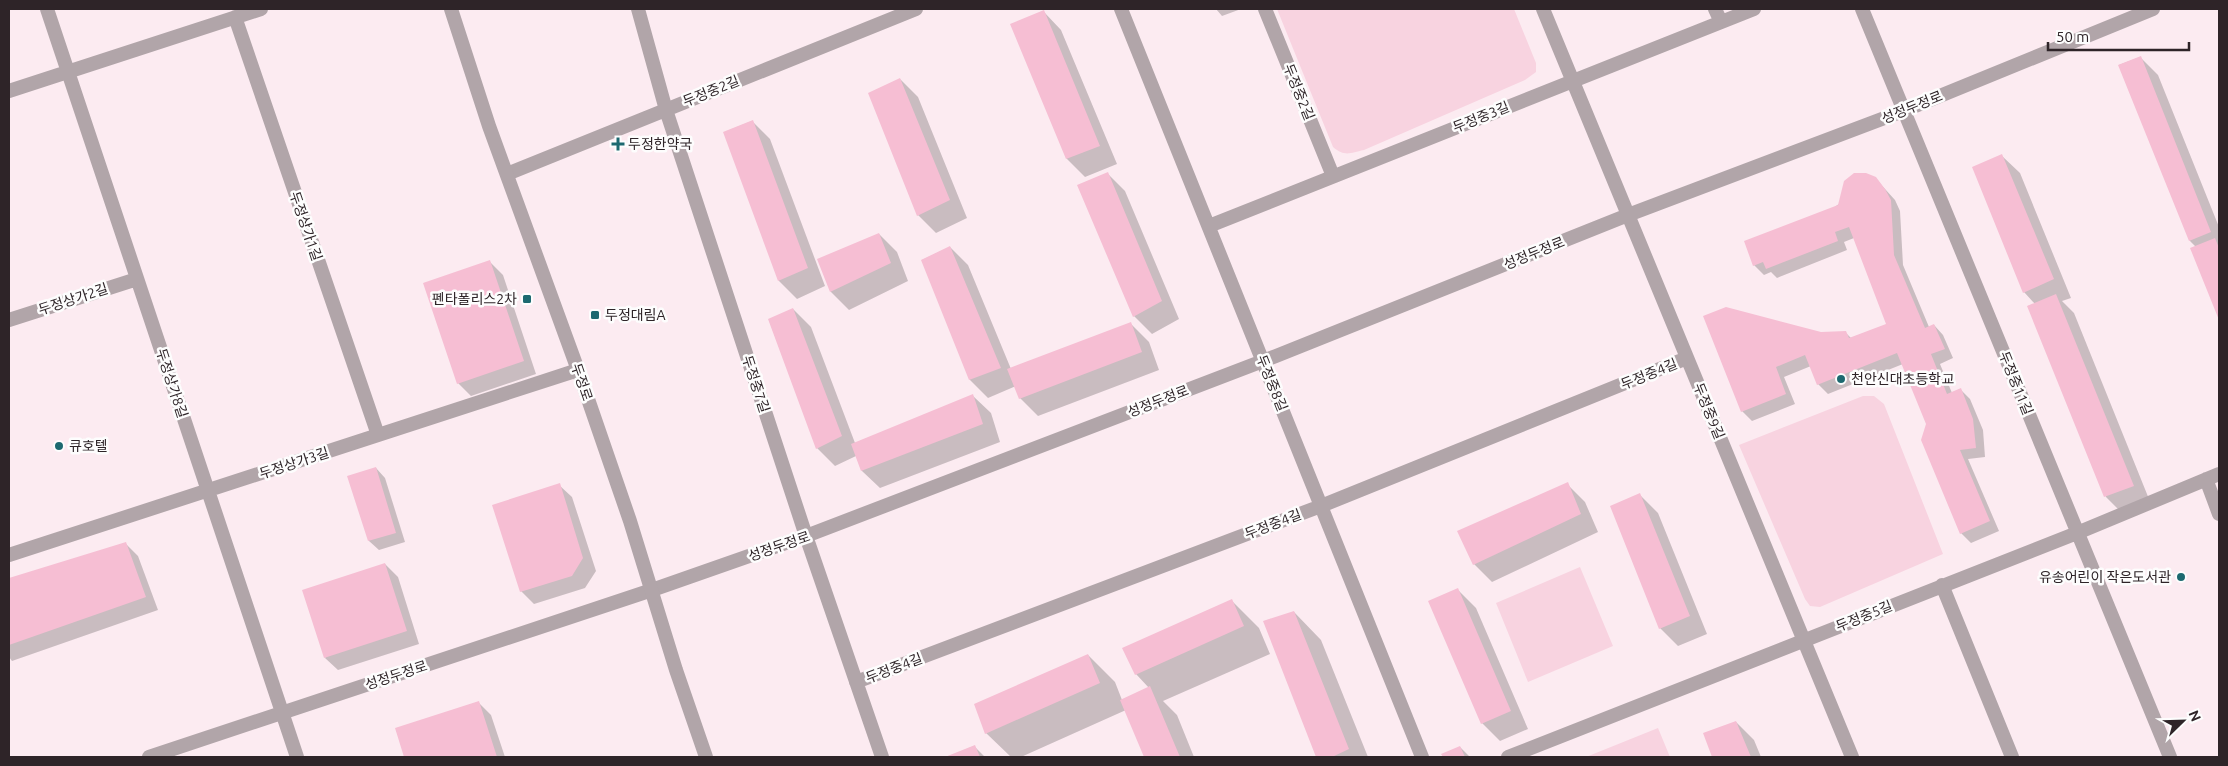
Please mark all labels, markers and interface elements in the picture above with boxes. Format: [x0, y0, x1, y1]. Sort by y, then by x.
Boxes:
scale bar [2048, 20, 2189, 52]
text: 50 m [2056, 28, 2089, 45]
street label: 두정중2길 [1280, 61, 1318, 123]
street label: 두정중2길 [680, 72, 742, 110]
street label: 성정두정로 [1879, 87, 1945, 126]
street label: 두정중3길 [1450, 98, 1512, 136]
place label: 두정한약국 [628, 136, 693, 152]
marker: 두정한약국 [612, 138, 624, 150]
street label: 두정상가1길 [287, 189, 325, 263]
street label: 성정두정로 [1501, 233, 1567, 272]
street label: 두정상가2길 [36, 280, 110, 318]
place label: 펜타폴리스2차 [432, 291, 517, 307]
marker: 펜타폴리스2차 [521, 293, 533, 305]
place label: 두정대림A [605, 307, 666, 323]
marker: 두정대림A [589, 309, 601, 321]
street label: 두정상가8길 [153, 346, 191, 420]
street label: 두정중11길 [1996, 349, 2036, 417]
street label: 두정중8길 [1253, 352, 1291, 414]
street label: 두정중7길 [739, 353, 773, 415]
street label: 두정중4길 [1618, 355, 1680, 393]
street label: 두정로 [568, 361, 596, 403]
place label: 천안신대초등학교 [1851, 371, 1954, 387]
marker: 천안신대초등학교 [1835, 373, 1847, 385]
street label: 두정중9길 [1690, 380, 1728, 442]
street label: 성정두정로 [1125, 382, 1191, 420]
place label: 큐호텔 [69, 438, 108, 454]
marker: 큐호텔 [53, 440, 65, 452]
street label: 두정상가3길 [257, 444, 331, 482]
street label: 두정중4길 [1242, 506, 1304, 542]
street label: 성정두정로 [746, 528, 812, 564]
place label: 유송어린이 작은도서관 [2039, 569, 2171, 585]
marker: 유송어린이 작은도서관 [2175, 571, 2187, 583]
street label: 두정중5길 [1833, 597, 1895, 635]
street label: 두정중4길 [863, 650, 925, 686]
street label: 성정두정로 [363, 657, 429, 693]
north arrow [2158, 696, 2208, 746]
text: N [2186, 708, 2204, 724]

